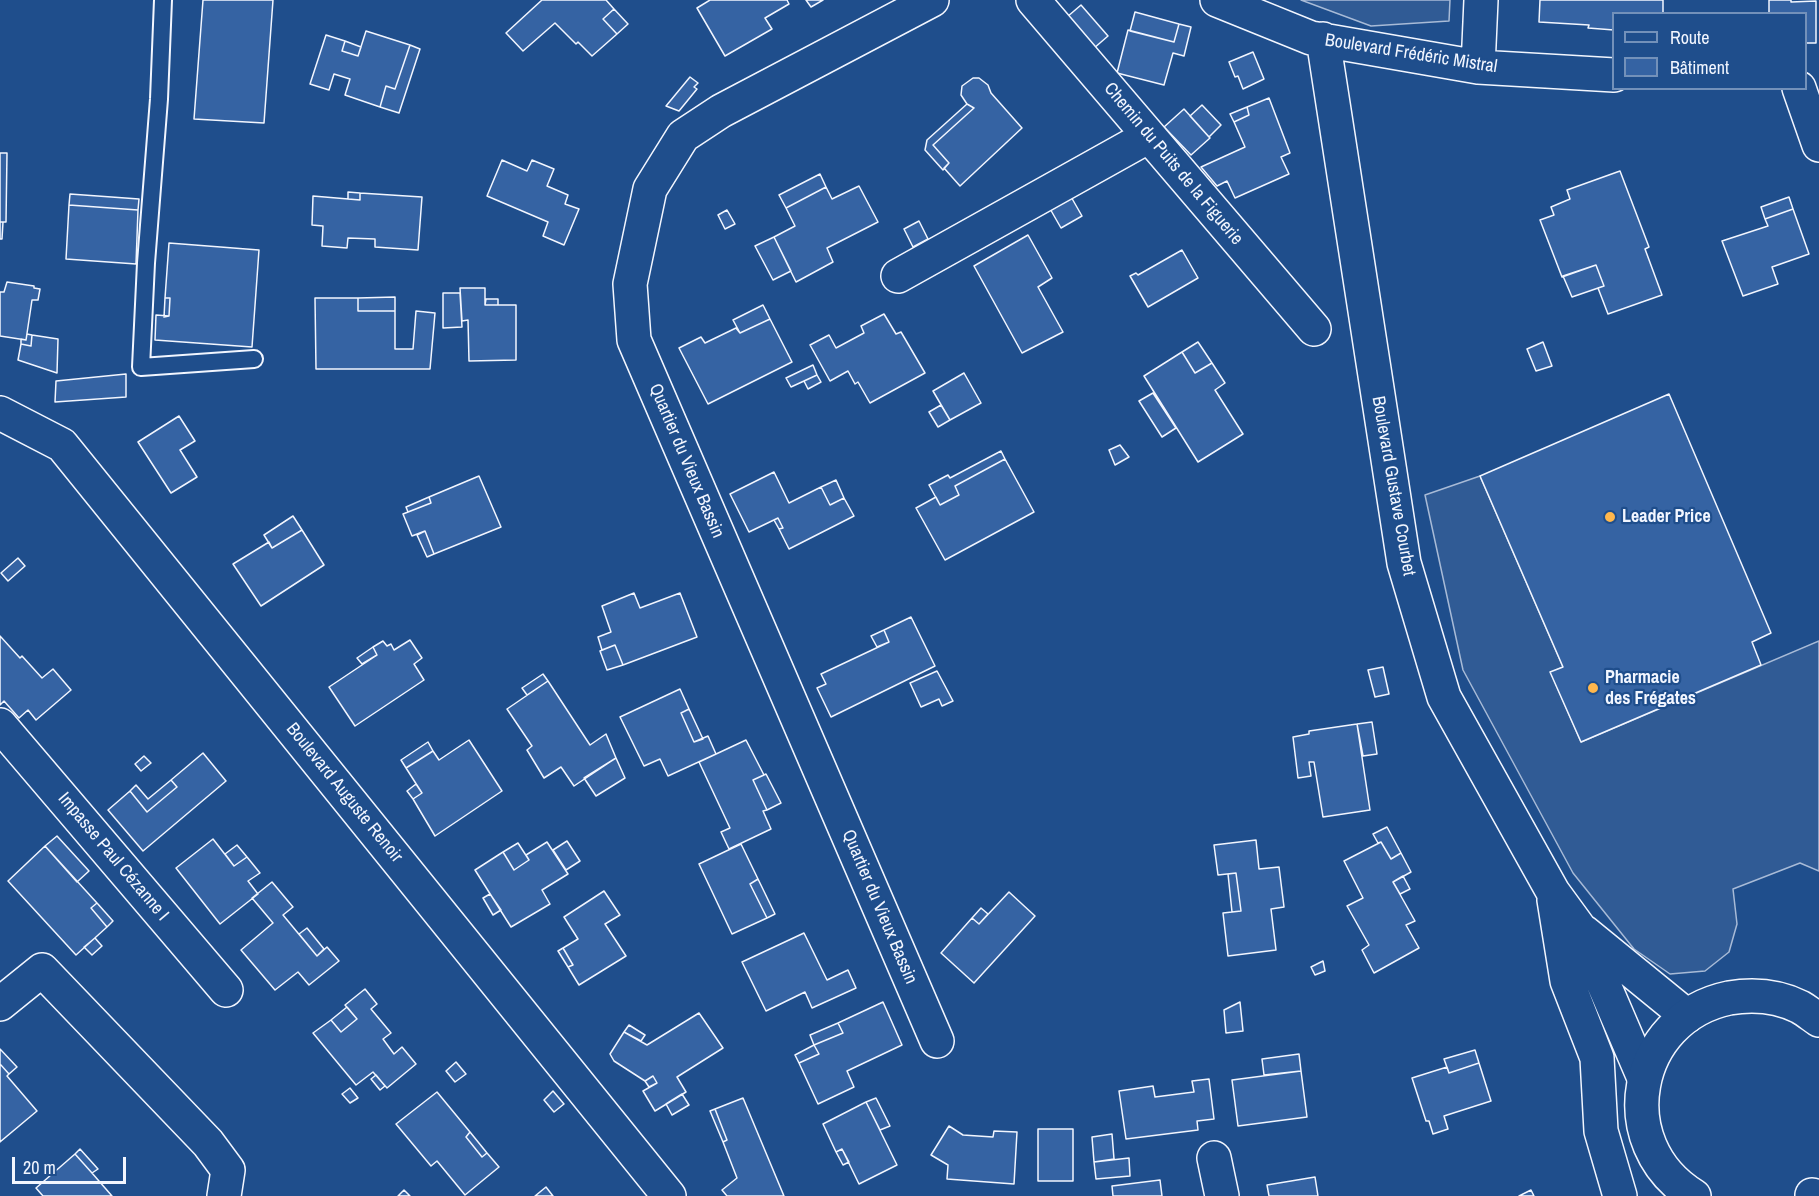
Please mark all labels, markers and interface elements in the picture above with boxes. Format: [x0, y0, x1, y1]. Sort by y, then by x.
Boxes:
legend [1612, 12, 1807, 90]
text: Route [1670, 25, 1709, 50]
street label: Boulevard Frédéric Mistral [1323, 30, 1499, 78]
text: Bâtiment [1670, 55, 1729, 80]
street label: Chemin du Puits de la Figuerie [1099, 78, 1247, 250]
street label: Quartier du Vieux Bassin [644, 381, 728, 541]
street label: Boulevard Gustave Courbet [1367, 394, 1419, 578]
place label: Leader Price [1622, 506, 1711, 528]
marker: Leader Price [1603, 510, 1617, 524]
place label: Pharmacie des Frégates [1605, 667, 1696, 710]
marker: Pharmacie des Frégates [1586, 681, 1600, 695]
street label: Boulevard Auguste Renoir [281, 719, 407, 867]
street label: Impasse Paul Cézanne I [53, 788, 173, 926]
street label: Quartier du Vieux Bassin [837, 827, 921, 987]
scale bar [15, 1145, 129, 1183]
text: 20 m [23, 1155, 56, 1180]

